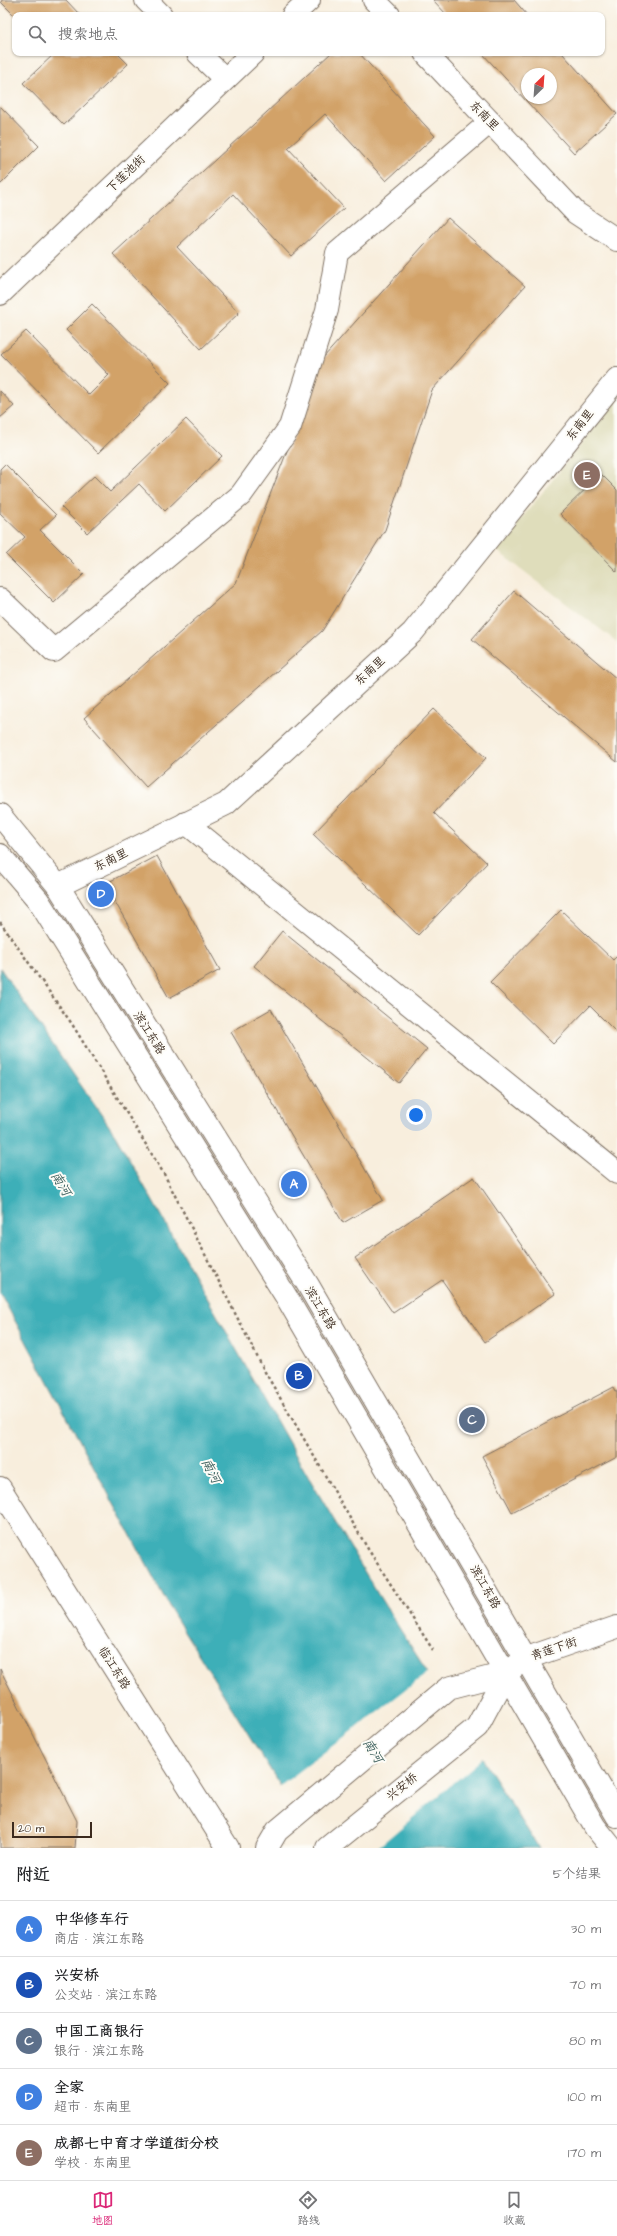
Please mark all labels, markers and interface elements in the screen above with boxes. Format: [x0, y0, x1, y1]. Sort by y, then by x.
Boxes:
search box [12, 12, 605, 56]
icon: search [26, 23, 48, 45]
text: 搜索地点 [58, 24, 118, 45]
north arrow [521, 68, 557, 104]
street label: 东南里 [465, 97, 503, 135]
street label: 下莲池街 [103, 151, 149, 197]
street label: 东南里 [562, 406, 598, 444]
pin: E [574, 460, 600, 490]
street label: 东南里 [351, 653, 389, 689]
street label: 东南里 [91, 844, 131, 876]
pin: D [88, 879, 114, 909]
street label: 滨江东路 [129, 1008, 169, 1058]
your location [406, 1105, 426, 1125]
water label: 南河 [46, 1168, 77, 1201]
pin: A [281, 1169, 307, 1199]
street label: 滨江东路 [300, 1283, 340, 1333]
pin: B [286, 1361, 312, 1391]
pin: C [459, 1405, 485, 1435]
water label: 南河 [197, 1455, 226, 1488]
street label: 滨江东路 [466, 1562, 504, 1612]
street label: 青莲下街 [529, 1633, 579, 1665]
street label: 临江东路 [94, 1643, 134, 1693]
water label: 南河 [358, 1735, 389, 1768]
street label: 兴安桥 [383, 1768, 422, 1805]
scale bar [12, 1820, 92, 1839]
text: 20 m [18, 1821, 44, 1836]
text: 附近 [16, 1863, 50, 1887]
text: 5个结果 [553, 1865, 601, 1883]
text: 中华修车行 [54, 1909, 129, 1930]
text: A [25, 1920, 33, 1938]
text: 30 m [571, 1920, 601, 1938]
text: 商店 · 滨江东路 [54, 1930, 144, 1948]
text: 兴安桥 [54, 1965, 99, 1986]
text: B [24, 1976, 34, 1994]
text: 70 m [569, 1976, 601, 1994]
text: 公交站 · 滨江东路 [54, 1986, 157, 2004]
text: 中国工商银行 [54, 2021, 144, 2042]
text: C [24, 2032, 34, 2050]
text: 80 m [569, 2032, 601, 2050]
text: 银行 · 滨江东路 [54, 2042, 144, 2060]
text: 全家 [54, 2077, 84, 2098]
text: D [25, 2088, 33, 2106]
text: 100 m [568, 2088, 601, 2106]
text: 超市 · 东南里 [54, 2098, 131, 2116]
text: 成都七中育才学道街分校 [54, 2133, 219, 2154]
text: E [25, 2144, 33, 2162]
text: 170 m [568, 2144, 601, 2162]
text: 学校 · 东南里 [54, 2154, 131, 2172]
tab: 地图 [92, 2189, 114, 2228]
tab: 路线 [297, 2189, 319, 2228]
tab: 收藏 [503, 2189, 525, 2228]

